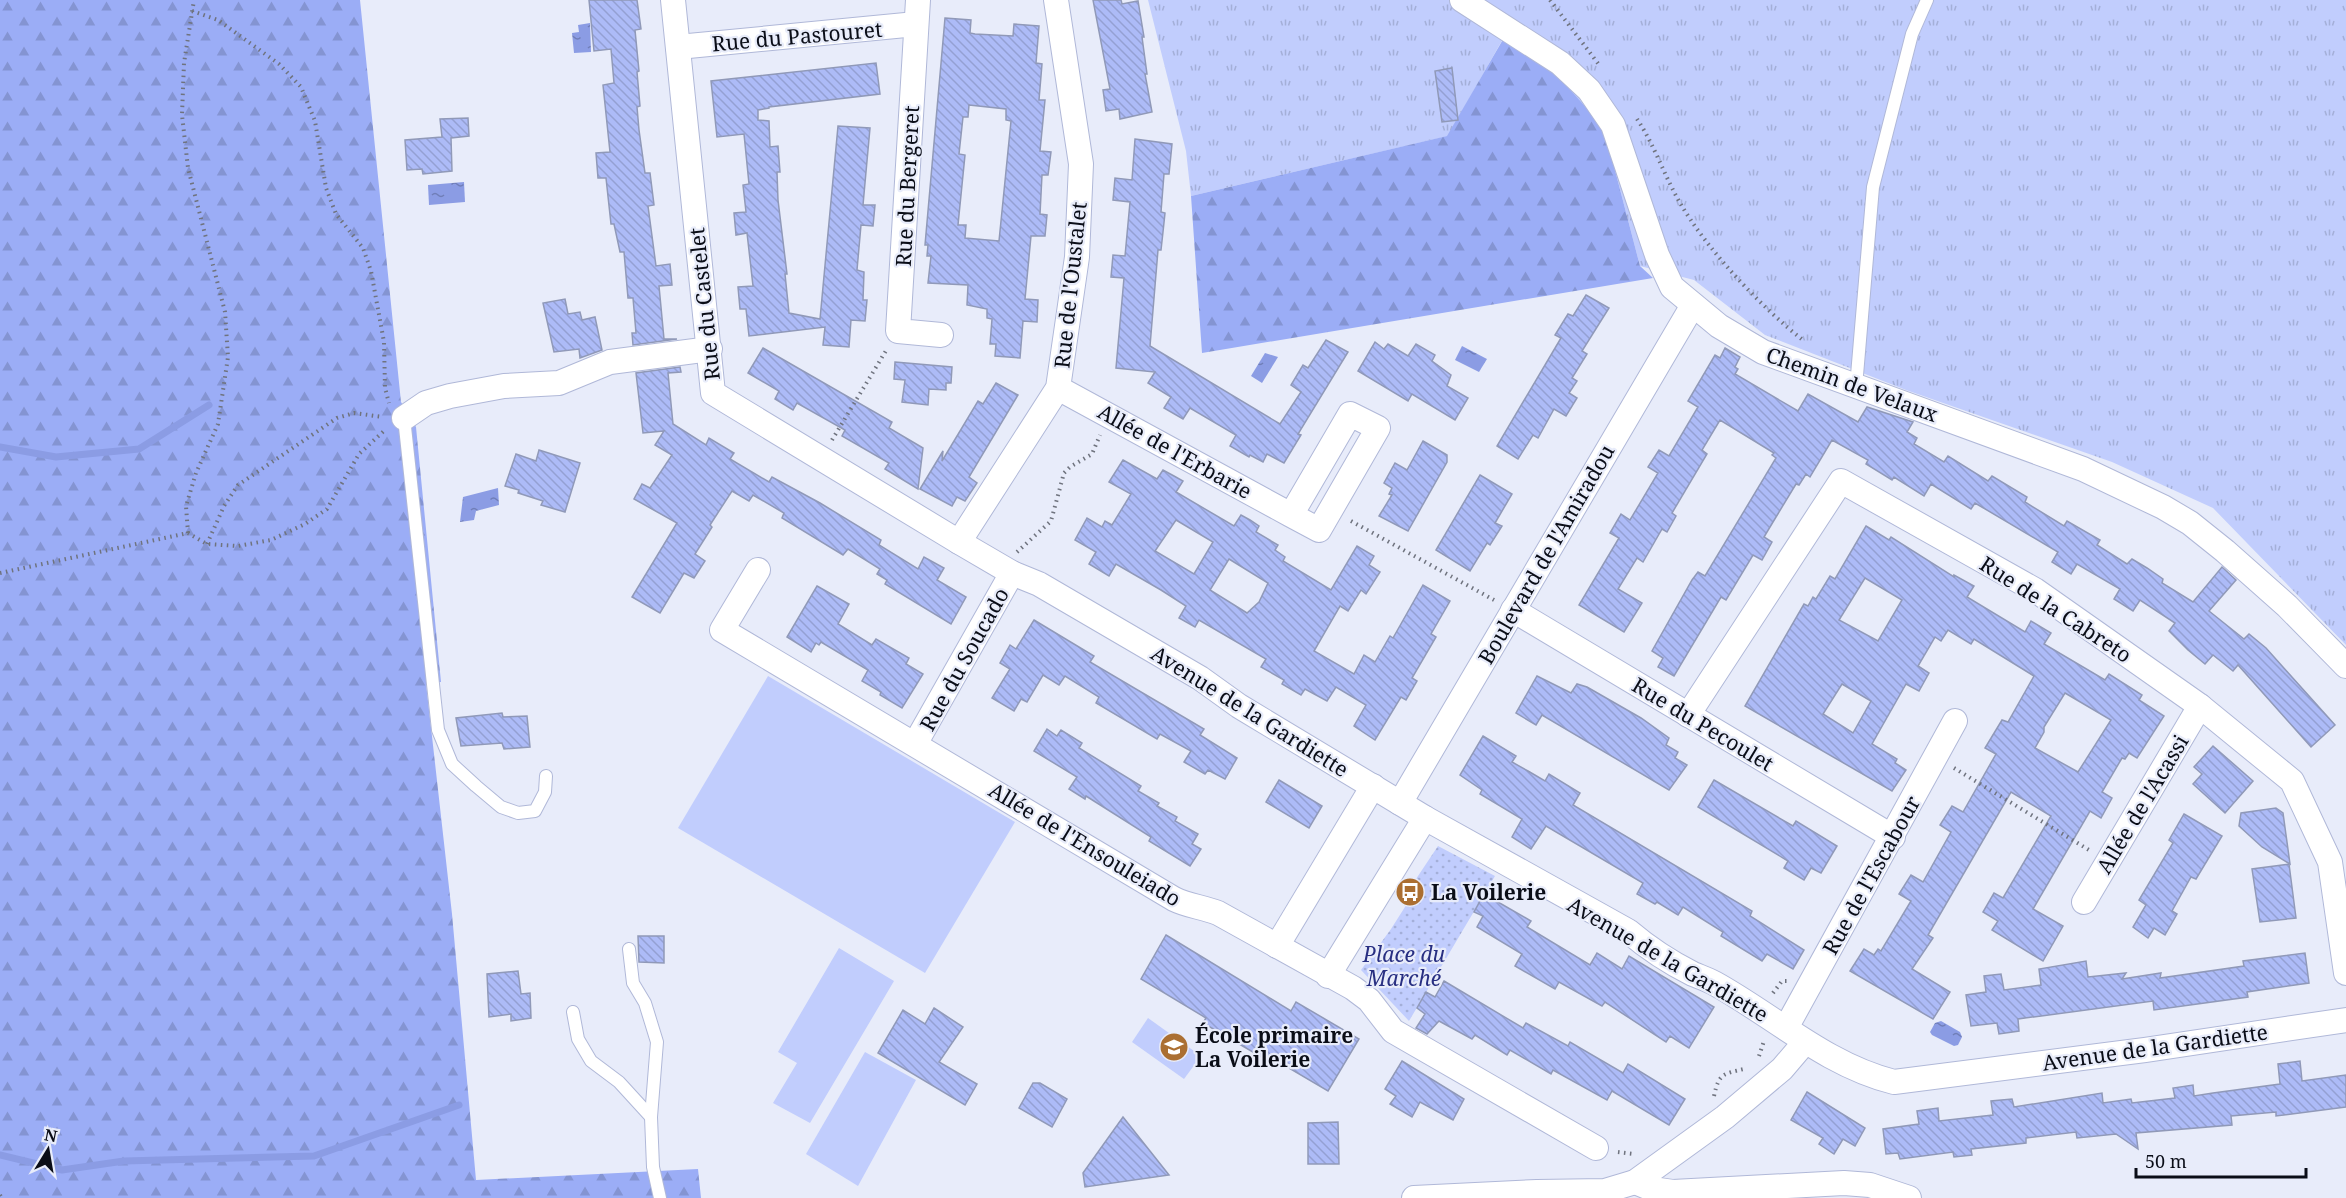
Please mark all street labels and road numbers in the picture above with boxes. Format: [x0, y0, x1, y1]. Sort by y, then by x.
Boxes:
street label: Rue du Pastouret [711, 15, 883, 57]
street label: Rue du Bergeret [889, 105, 925, 267]
street label: Rue de l'Oustalet [1047, 200, 1093, 370]
street label: Rue du Castelet [682, 226, 726, 382]
street label: Chemin de Velaux [1762, 340, 1942, 428]
street label: Allée de l'Erbarie [1093, 397, 1257, 505]
street label: Boulevard de l'Amiradou [1472, 439, 1620, 669]
street label: Rue de la Cabreto [1975, 549, 2137, 669]
street label: Rue du Soucado [913, 582, 1015, 736]
street label: Avenue de la Gardiette [1146, 639, 1354, 783]
street label: Rue du Pecoulet [1627, 671, 1779, 777]
street label: Allée de l'Acassi [2090, 729, 2195, 878]
street label: Allée de l'Ensouleiado [984, 776, 1186, 912]
street label: Rue de l'Escabour [1816, 791, 1926, 959]
street label: Avenue de la Gardiette [1562, 890, 1774, 1028]
street label: Avenue de la Gardiette [2040, 1017, 2270, 1077]

